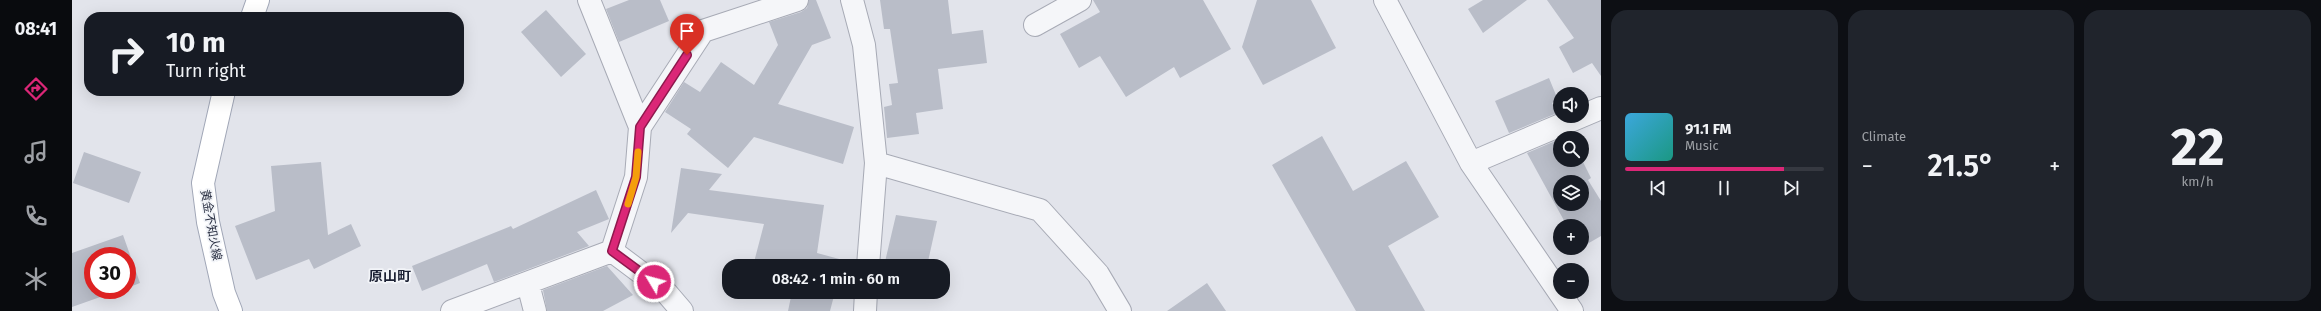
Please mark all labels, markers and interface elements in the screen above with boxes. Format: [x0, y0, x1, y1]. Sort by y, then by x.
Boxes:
pin [670, 14, 704, 55]
text: 08:41 [15, 18, 57, 40]
icon: arrive [676, 20, 698, 42]
text: 10 m [166, 26, 226, 59]
icon: right [100, 28, 152, 80]
text: Turn right [166, 60, 246, 82]
icon: directions [22, 75, 50, 103]
map controls [1553, 87, 1589, 299]
button: sound [1553, 87, 1589, 123]
text: 22 [2171, 116, 2225, 179]
text: 91.1 FM [1685, 120, 1731, 138]
text: Climate [1862, 129, 1906, 144]
button: search [1553, 131, 1589, 167]
icon: music [22, 138, 50, 166]
text: Music [1685, 138, 1719, 153]
text: 21.5° [1928, 148, 1995, 184]
text: − [1862, 153, 1873, 180]
text: + [2049, 153, 2060, 180]
text: km/h [2182, 174, 2214, 189]
button: layers [1553, 175, 1589, 211]
icon: previous [1647, 177, 1669, 199]
icon: pause [1713, 177, 1735, 199]
icon: next [1780, 177, 1802, 199]
street label: 黄金不知火線 [198, 188, 224, 262]
icon: phone [22, 202, 50, 230]
button: + [1553, 219, 1589, 255]
speed limit sign: 30 [84, 247, 136, 299]
position arrow [633, 261, 675, 303]
button: − [1553, 263, 1589, 299]
icon: climate [22, 265, 50, 293]
district label: 原山町 [369, 268, 411, 285]
text: 08:42 · 1 min · 60 m [772, 270, 900, 288]

